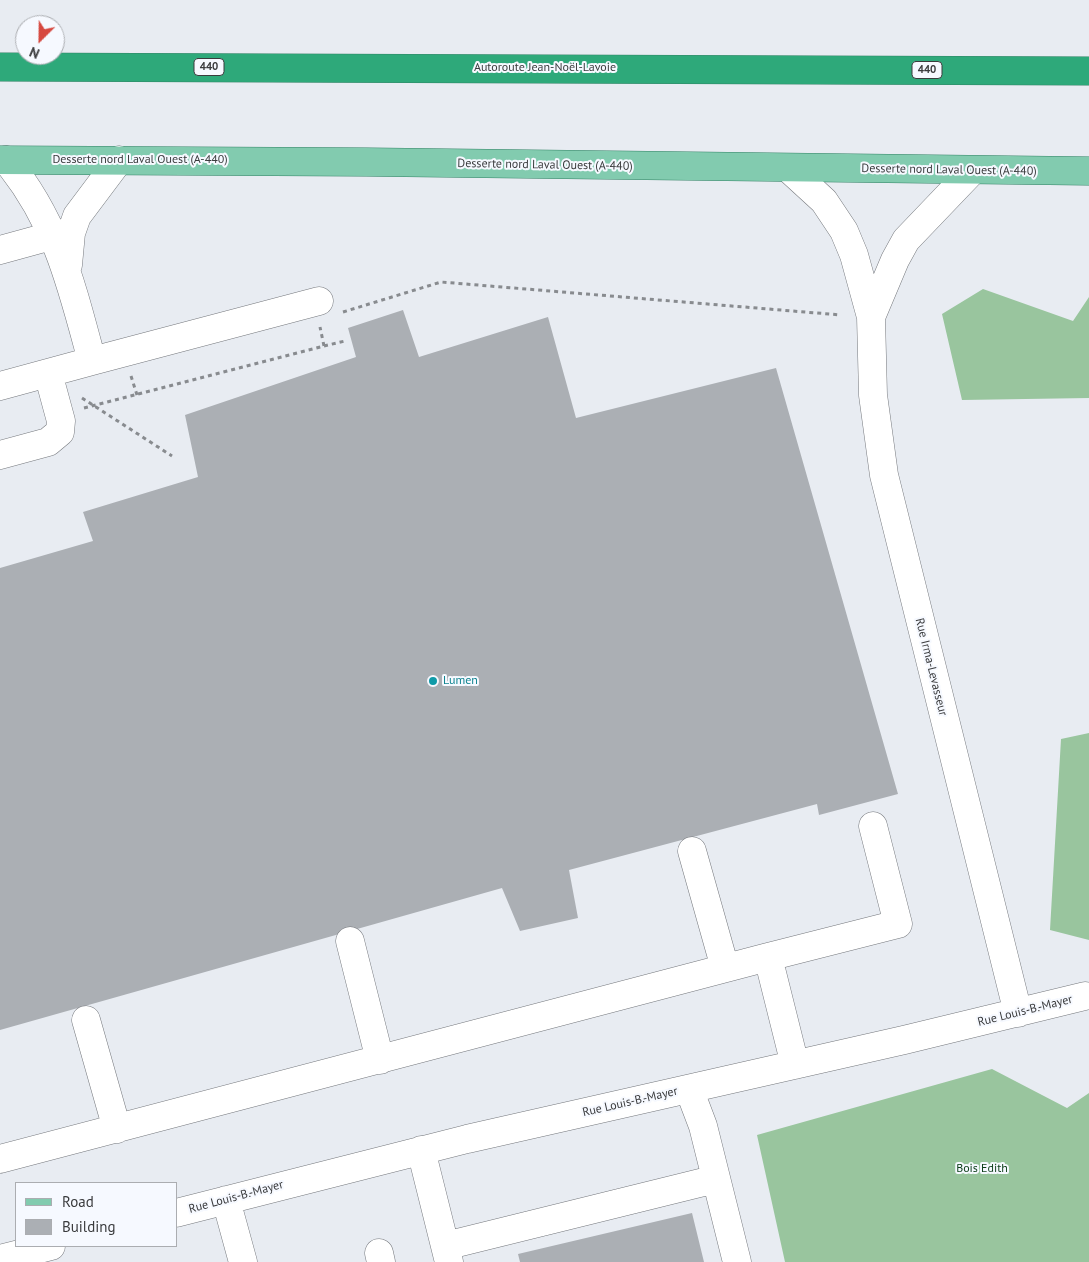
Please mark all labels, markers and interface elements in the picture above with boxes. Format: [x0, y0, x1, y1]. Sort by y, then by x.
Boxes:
north arrow [15, 15, 65, 65]
text: N [27, 43, 42, 63]
road number: 440 [194, 58, 224, 76]
street label: Autoroute Jean-Noël-Lavoie [474, 61, 616, 75]
road number: 440 [912, 62, 942, 78]
street label: Desserte nord Laval Ouest (A-440) [52, 153, 228, 167]
street label: Desserte nord Laval Ouest (A-440) [457, 156, 633, 174]
street label: Desserte nord Laval Ouest (A-440) [861, 161, 1037, 179]
street label: Rue Irma-Levasseur [912, 617, 950, 717]
place label: Lumen [443, 674, 478, 688]
marker: Lumen [427, 675, 439, 687]
street label: Rue Louis-B.-Mayer [976, 992, 1074, 1030]
street label: Rue Louis-B.-Mayer [581, 1084, 679, 1120]
park label: Bois Edith [956, 1162, 1008, 1176]
street label: Rue Louis-B.-Mayer [187, 1177, 285, 1217]
legend [15, 1182, 178, 1247]
text: Road [62, 1192, 94, 1211]
text: Building [62, 1217, 116, 1236]

